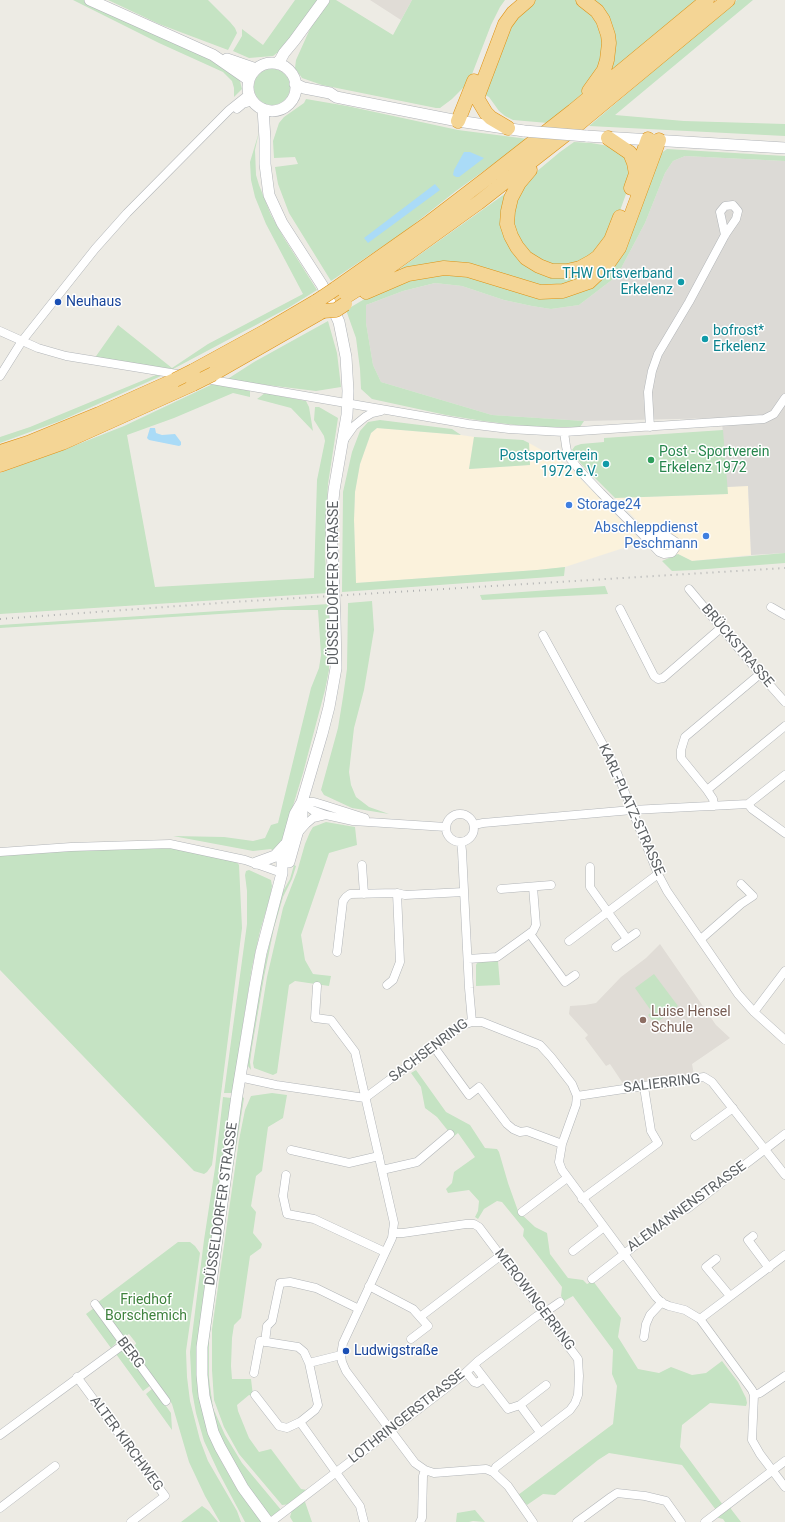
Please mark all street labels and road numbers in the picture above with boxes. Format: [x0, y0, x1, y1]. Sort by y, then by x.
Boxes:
street label: DÜSSELDORFER STRASSE [326, 501, 342, 665]
street label: BRÜCKSTRASSE [697, 601, 777, 691]
street label: KARL-PLATZ-STRASSE [594, 742, 668, 878]
street label: SACHSENRING [386, 1016, 472, 1086]
street label: SALIERRING [623, 1071, 701, 1097]
street label: DÜSSELDORFER STRASSE [202, 1121, 242, 1287]
street label: ALEMANNENSTRASSE [624, 1158, 750, 1256]
street label: MEROWINGERRING [490, 1246, 578, 1354]
street label: BERG [113, 1334, 147, 1372]
street label: LOTHRINGERSTRASSE [346, 1367, 468, 1467]
street label: ALTER KIRCHWEG [86, 1393, 166, 1495]

